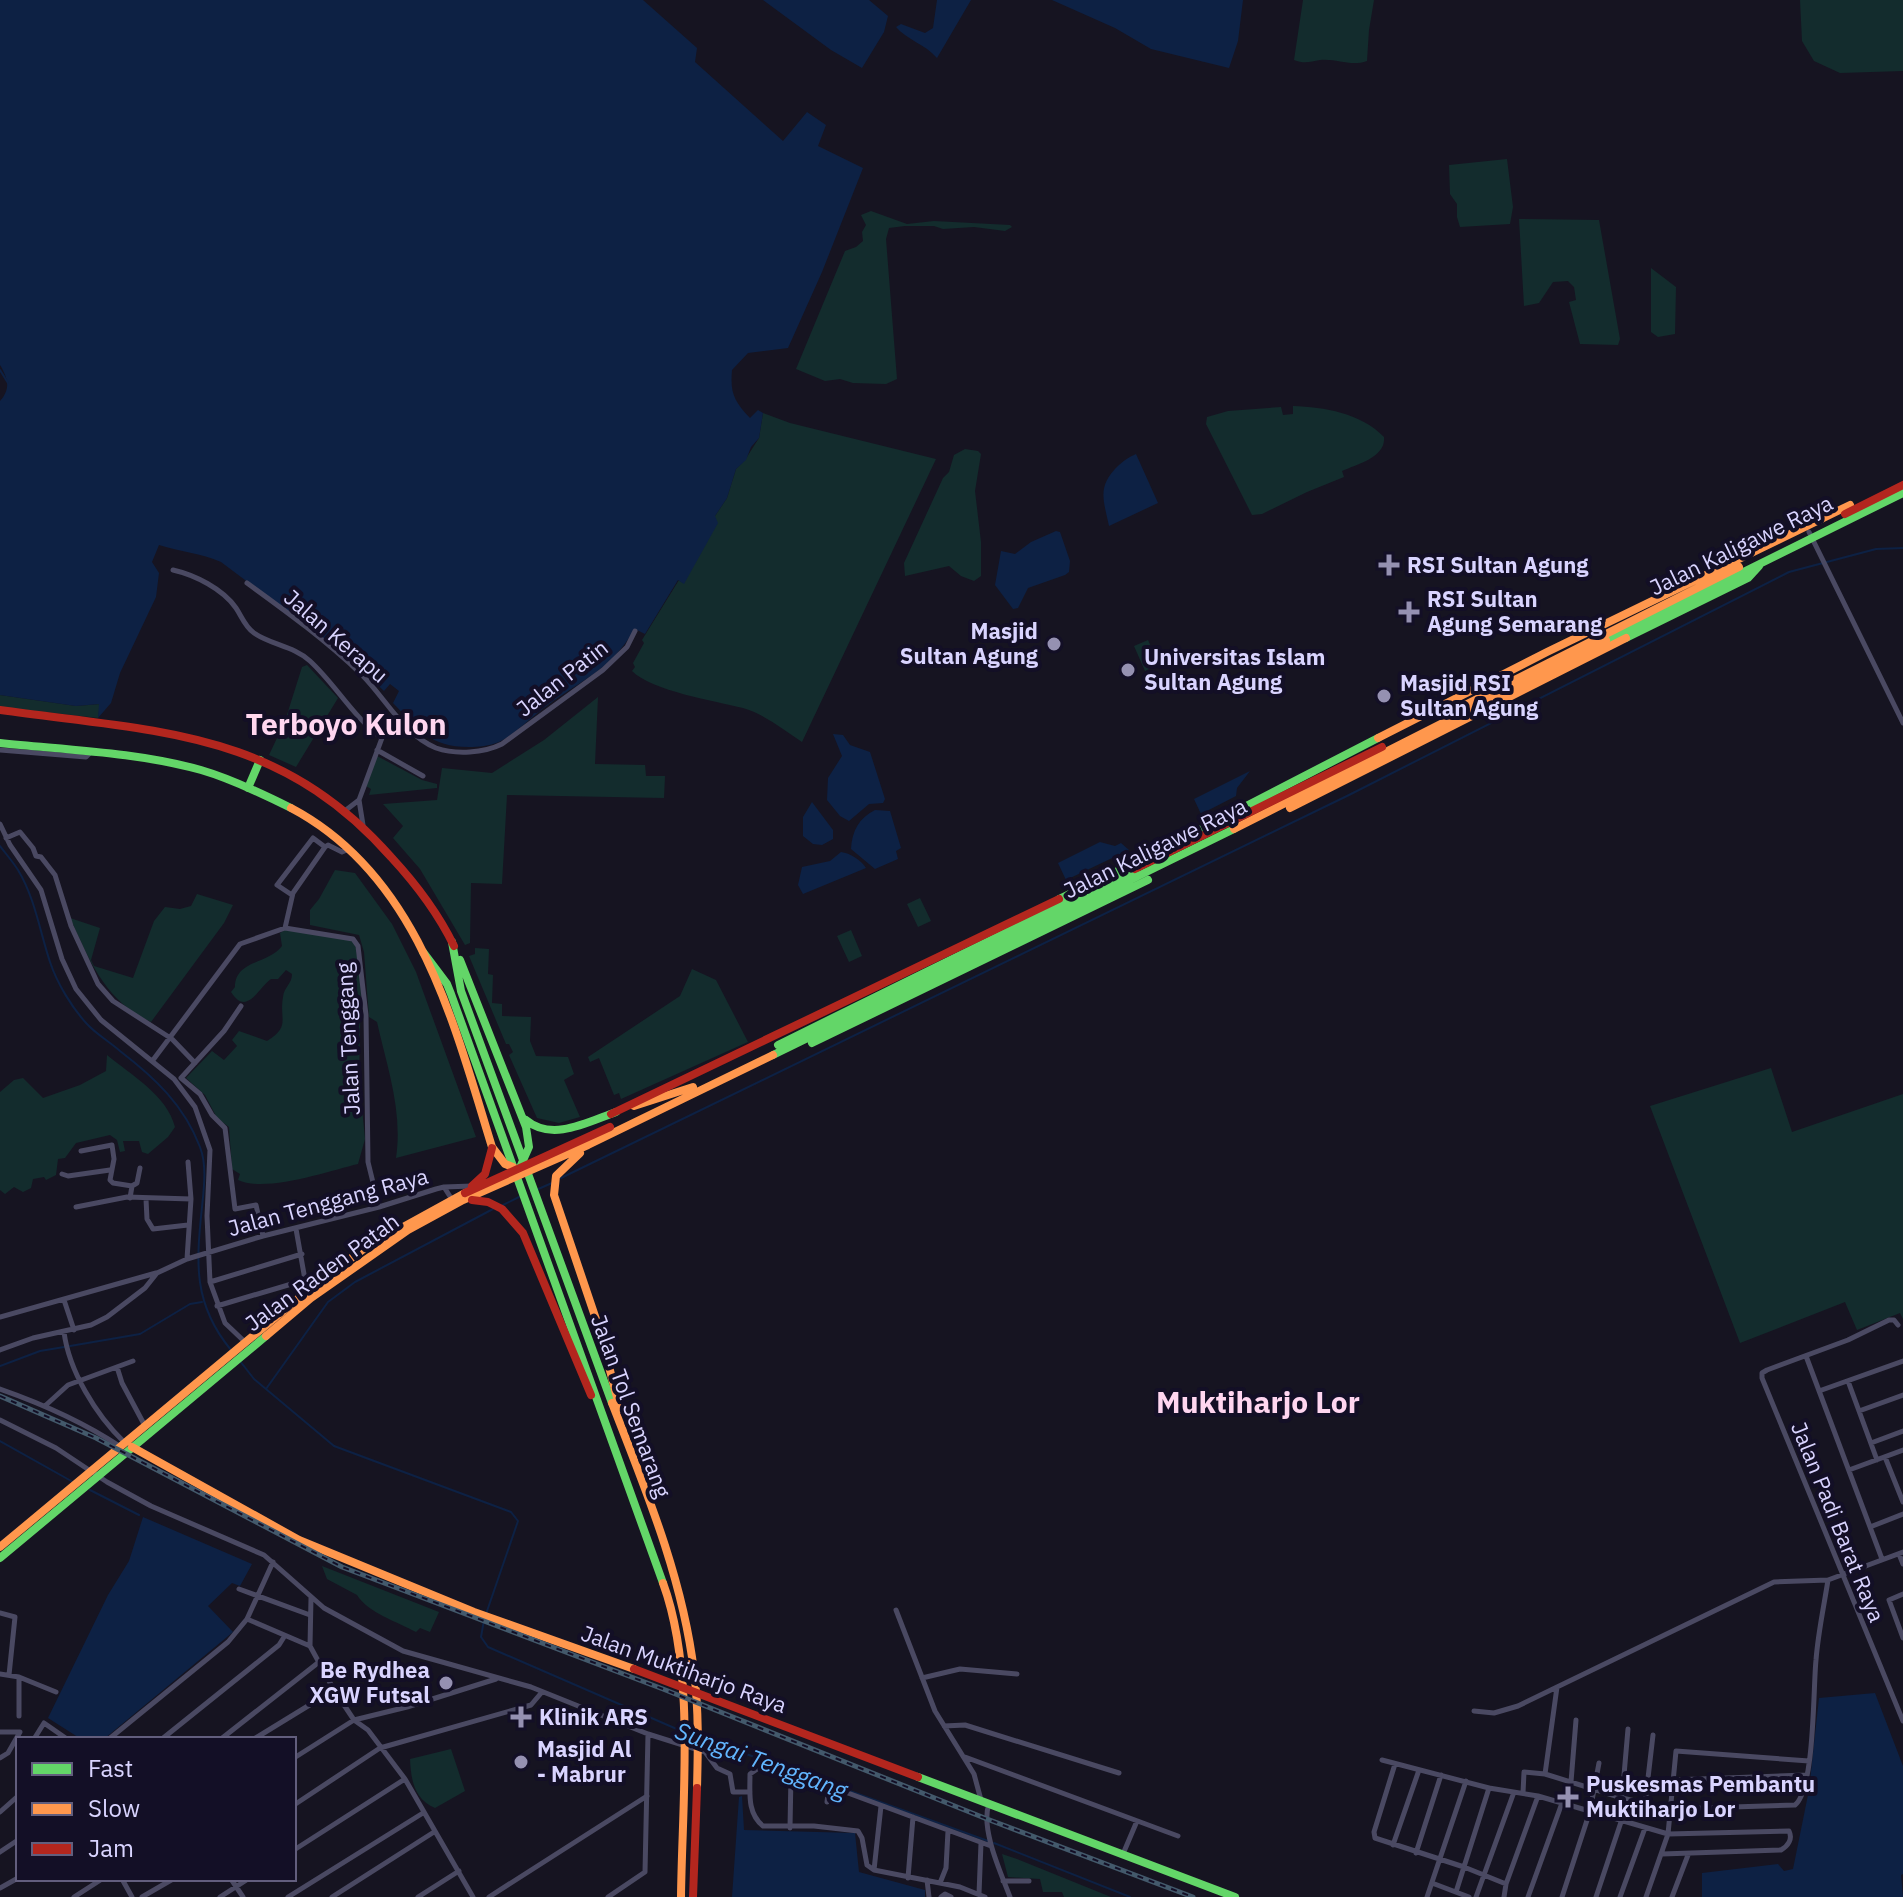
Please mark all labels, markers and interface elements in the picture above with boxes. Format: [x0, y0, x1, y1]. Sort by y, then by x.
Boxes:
street label: Jalan Kaligawe Raya [1644, 487, 1837, 602]
place label: RSI Sultan Agung [1407, 550, 1589, 579]
marker: RSI Sultan Agung [1378, 554, 1400, 576]
street label: Jalan Kerapu [278, 582, 394, 689]
place label: RSI Sultan Agung Semarang [1427, 584, 1603, 638]
marker: RSI Sultan Agung Semarang [1398, 601, 1420, 623]
place label: Masjid Sultan Agung [900, 616, 1039, 670]
street label: Jalan Patin [510, 633, 614, 723]
marker: Masjid Sultan Agung [1045, 635, 1063, 653]
place label: Universitas Islam Sultan Agung [1144, 642, 1326, 696]
marker: Universitas Islam Sultan Agung [1119, 661, 1137, 679]
place label: Masjid RSI Sultan Agung [1400, 668, 1539, 722]
marker: Masjid RSI Sultan Agung [1375, 687, 1393, 705]
district label: Terboyo Kulon [245, 704, 447, 743]
street label: Jalan Kaligawe Raya [1058, 790, 1251, 905]
street label: Jalan Tenggang [329, 961, 366, 1116]
street label: Jalan Tenggang Raya [224, 1161, 431, 1242]
street label: Jalan Raden Patah [239, 1206, 404, 1337]
street label: Jalan Tol Semarang [585, 1310, 678, 1502]
district label: Muktiharjo Lor [1156, 1382, 1360, 1421]
street label: Jalan Padi Barat Raya [1785, 1417, 1892, 1626]
street label: Jalan Muktiharjo Raya [577, 1618, 791, 1719]
place label: Be Rydhea XGW Futsal [310, 1655, 430, 1709]
marker: Be Rydhea XGW Futsal [437, 1674, 455, 1692]
place label: Klinik ARS [539, 1702, 648, 1731]
marker: Klinik ARS [510, 1706, 532, 1728]
water label: Sungai Tenggang [671, 1714, 854, 1807]
place label: Masjid Al - Mabrur [537, 1734, 632, 1788]
legend [16, 1737, 296, 1881]
text: Fast [88, 1752, 133, 1784]
marker: Masjid Al - Mabrur [512, 1753, 530, 1771]
place label: Puskesmas Pembantu Muktiharjo Lor [1586, 1769, 1815, 1823]
marker: Puskesmas Pembantu Muktiharjo Lor [1557, 1786, 1579, 1808]
text: Slow [88, 1792, 140, 1824]
text: Jam [88, 1832, 134, 1864]

